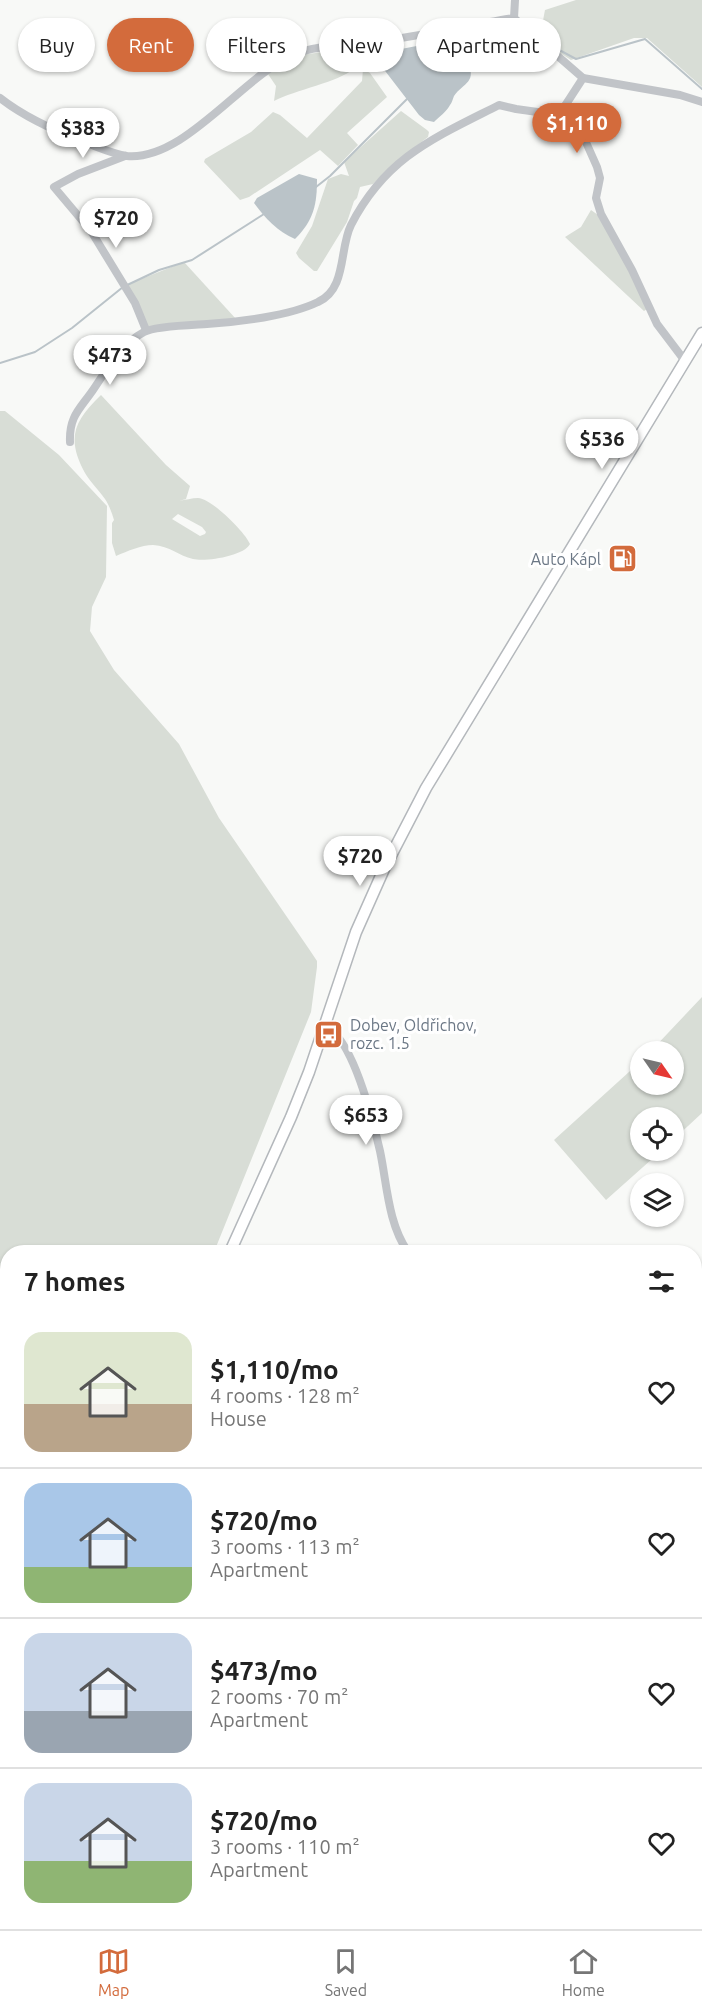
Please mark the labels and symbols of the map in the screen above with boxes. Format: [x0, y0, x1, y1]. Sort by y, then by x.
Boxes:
pin: $1,110 [528, 103, 626, 154]
pin: $383 [47, 108, 119, 159]
pin: $720 [80, 198, 152, 249]
pin: $473 [74, 335, 146, 386]
pin: $536 [566, 419, 638, 470]
fuel station icon: Auto Kápl [606, 543, 638, 575]
place label: Auto Kápl [531, 550, 601, 568]
pin: $720 [324, 836, 396, 887]
place label: Dobev, Oldřichov, rozc. 1.5 [350, 1016, 477, 1052]
bus stop icon: Dobev, Oldřichov, rozc. 1.5 [313, 1018, 345, 1050]
north arrow [630, 1041, 684, 1095]
pin: $653 [330, 1095, 402, 1146]

